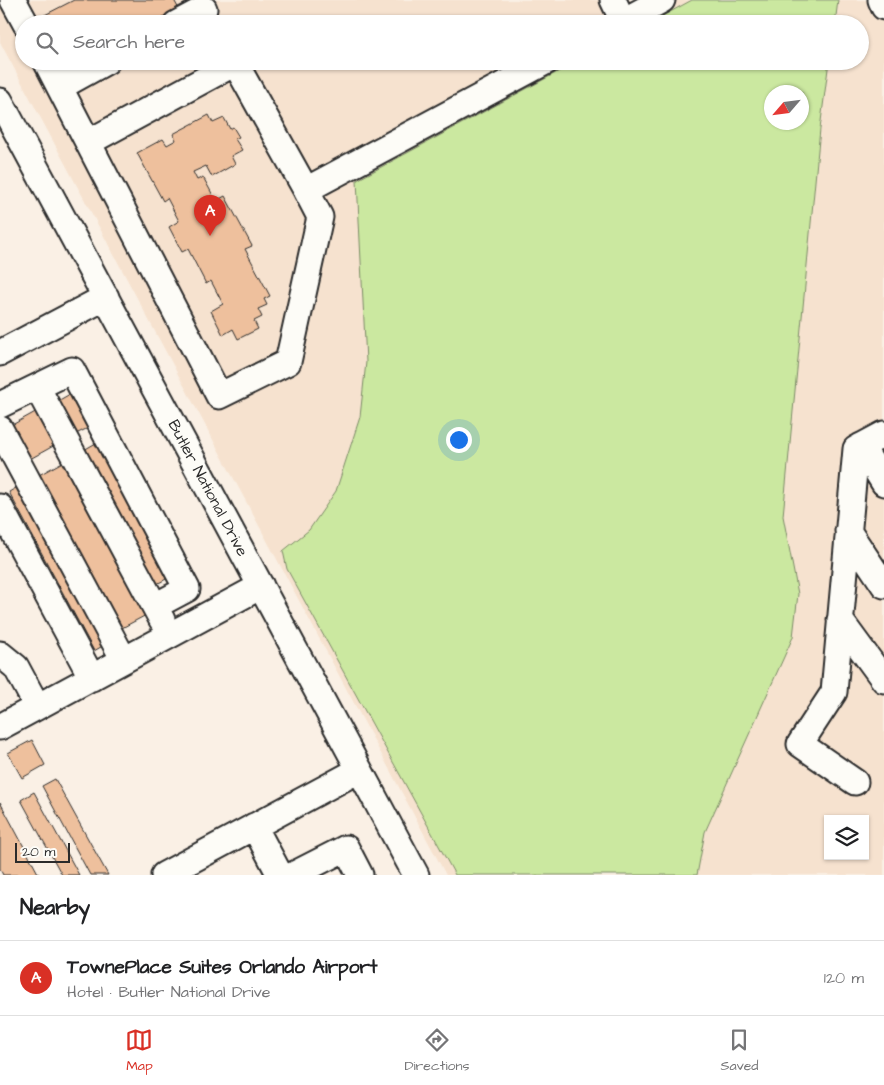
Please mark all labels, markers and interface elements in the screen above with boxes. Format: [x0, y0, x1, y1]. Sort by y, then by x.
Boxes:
search box [15, 15, 869, 70]
icon: search [33, 29, 61, 57]
text: Search here [73, 29, 185, 56]
north arrow [764, 85, 809, 130]
pin: A [194, 195, 226, 236]
street label: Butler National Drive [163, 416, 254, 561]
your location [446, 427, 472, 453]
map controls [824, 815, 869, 860]
button: layers [824, 815, 869, 860]
scale bar [15, 840, 70, 863]
text: 20 m [22, 842, 55, 862]
text: Nearby [20, 893, 90, 922]
text: TownePlace Suites Orlando Airport [67, 954, 378, 981]
text: A [31, 967, 41, 989]
text: 120 m [824, 967, 864, 989]
text: Hotel · Butler National Drive [67, 981, 270, 1003]
tab: Map [125, 1026, 153, 1076]
tab: Directions [404, 1026, 469, 1076]
tab: Saved [720, 1026, 759, 1076]

